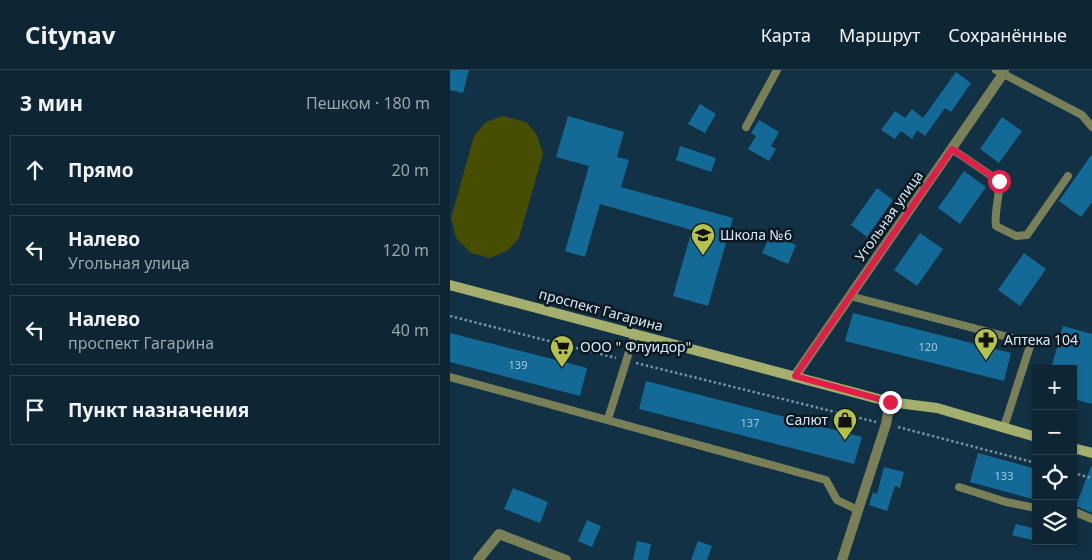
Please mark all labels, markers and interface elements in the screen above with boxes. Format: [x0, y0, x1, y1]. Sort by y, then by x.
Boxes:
text: Citynav [25, 18, 115, 51]
text: Карта [761, 23, 811, 47]
text: Маршрут [839, 23, 920, 47]
text: Сохранённые [948, 23, 1067, 47]
text: 3 мин [20, 89, 83, 117]
text: Пешком · 180 m [306, 92, 430, 114]
icon: ahead [21, 156, 49, 184]
text: Прямо [68, 157, 134, 183]
text: 20 m [392, 159, 429, 181]
street label: Угольная улица [850, 167, 927, 265]
route start [988, 170, 1011, 193]
school or university icon: Школа №6 [690, 222, 716, 256]
place label: Школа №6 [720, 225, 792, 244]
text: Налево [68, 226, 140, 252]
icon: left [21, 236, 49, 264]
text: 120 m [382, 239, 429, 261]
text: Угольная улица [68, 252, 190, 274]
street label: проспект Гагарина [537, 284, 665, 335]
text: Налево [68, 306, 140, 332]
icon: left [21, 316, 49, 344]
text: 40 m [392, 319, 429, 341]
pharmacy icon: Аптека 104 [973, 327, 999, 361]
place label: Аптека 104 [1004, 330, 1078, 349]
text: проспект Гагарина [68, 332, 214, 354]
supermarket icon: ООО " Флуидор" [549, 334, 575, 368]
place label: ООО " Флуидор" [580, 337, 691, 356]
house number: 120 [919, 339, 937, 354]
house number: 139 [509, 357, 527, 372]
map controls [1032, 365, 1077, 545]
button: + [1032, 365, 1077, 410]
route end [879, 391, 902, 414]
icon: arrive [21, 396, 49, 424]
text: Пункт назначения [68, 397, 249, 423]
shop icon: Салют [832, 407, 858, 441]
place label: Салют [785, 410, 828, 429]
button: − [1032, 410, 1077, 455]
house number: 137 [741, 415, 759, 430]
button: locate [1032, 455, 1077, 500]
house number: 133 [995, 468, 1013, 483]
button: layers [1032, 500, 1077, 545]

